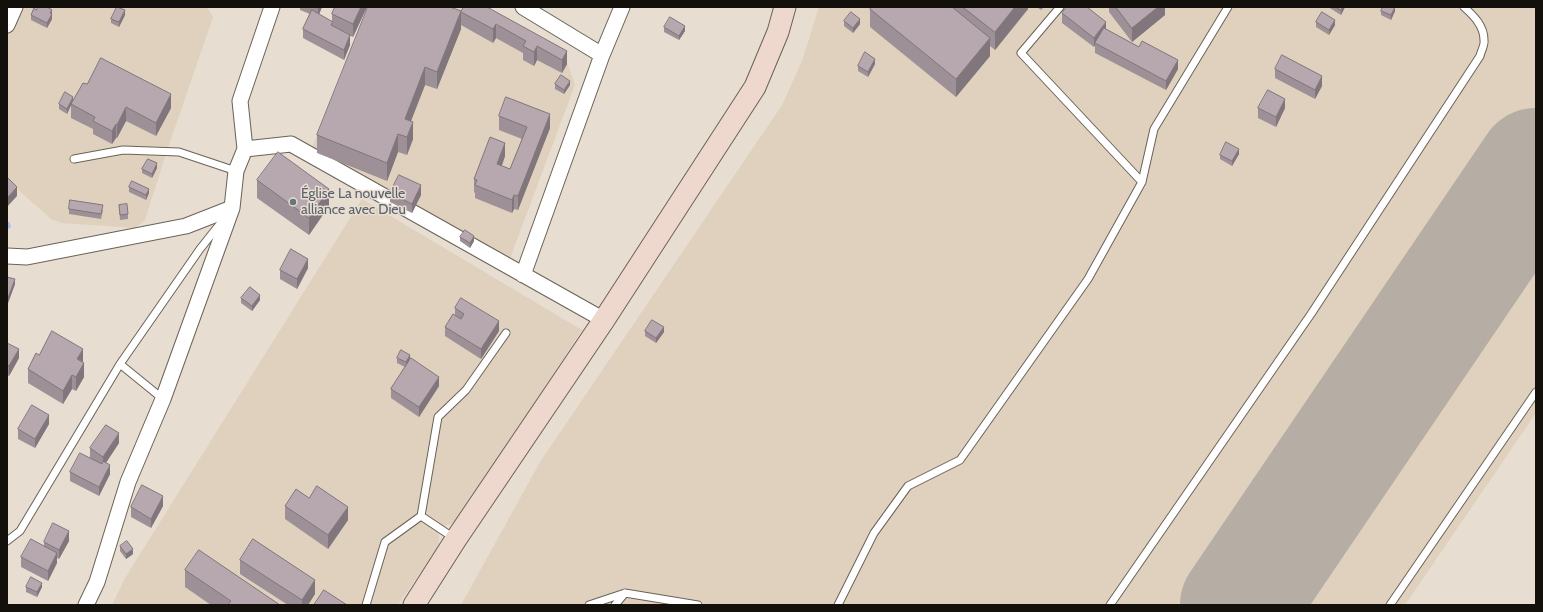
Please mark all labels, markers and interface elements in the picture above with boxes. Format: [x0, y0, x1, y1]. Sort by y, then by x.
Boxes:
place label: Église La nouvelle alliance avec Dieu [301, 186, 406, 218]
marker: Église La nouvelle alliance avec Dieu [288, 197, 298, 207]

